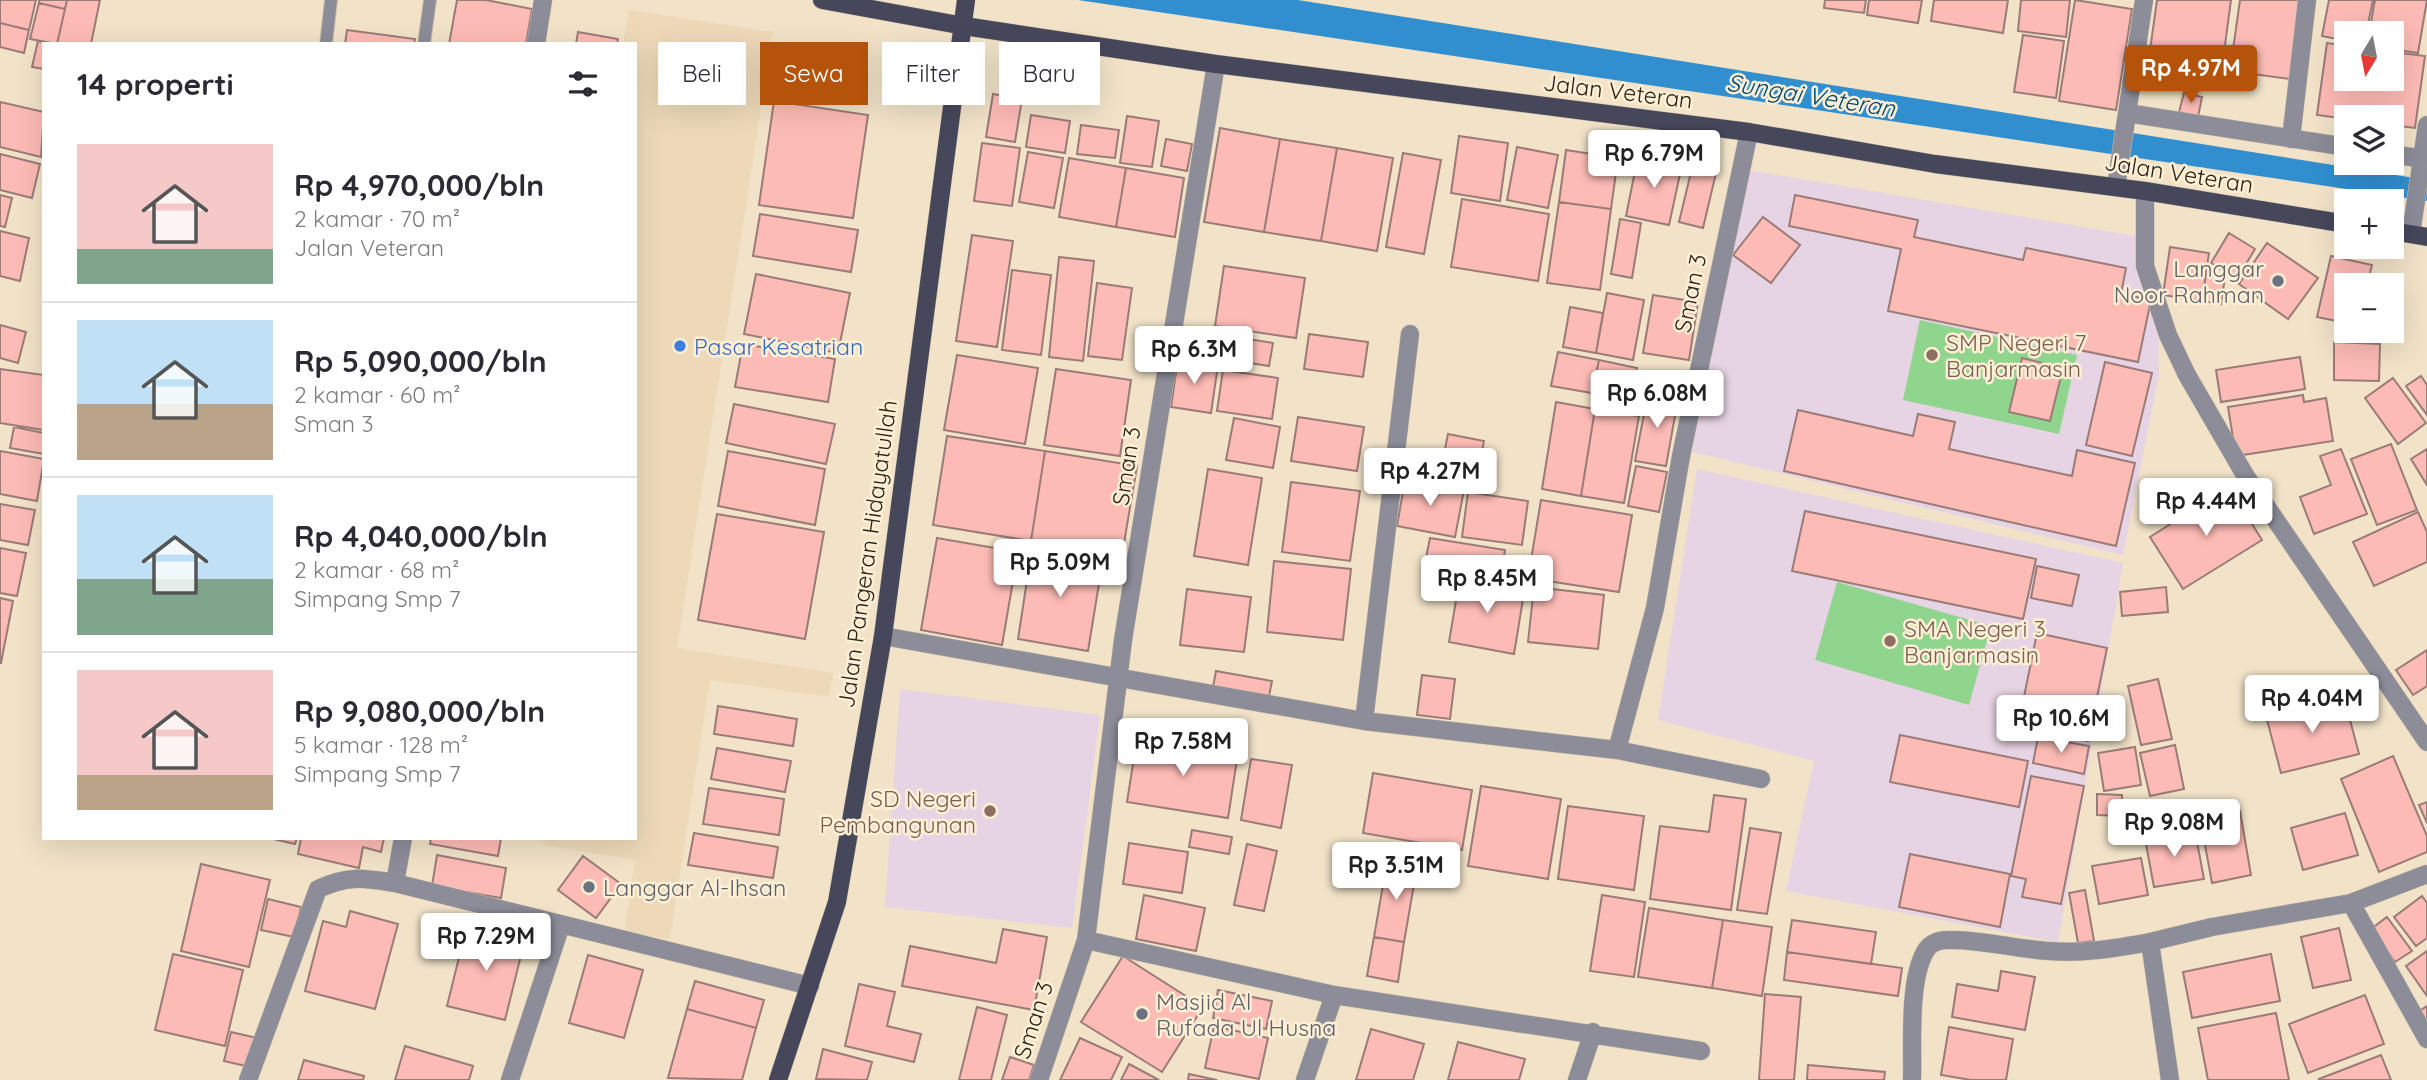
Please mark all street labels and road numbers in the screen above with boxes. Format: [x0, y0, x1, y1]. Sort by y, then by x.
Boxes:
street label: Jalan Veteran [1542, 67, 1694, 115]
street label: Jalan Veteran [2103, 147, 2255, 199]
street label: Sman 3 [1668, 251, 1712, 335]
street label: Jalan Pangeran Hidayatullah [831, 398, 903, 710]
street label: Sman 3 [1105, 424, 1147, 508]
street label: Sman 3 [1007, 978, 1059, 1062]

